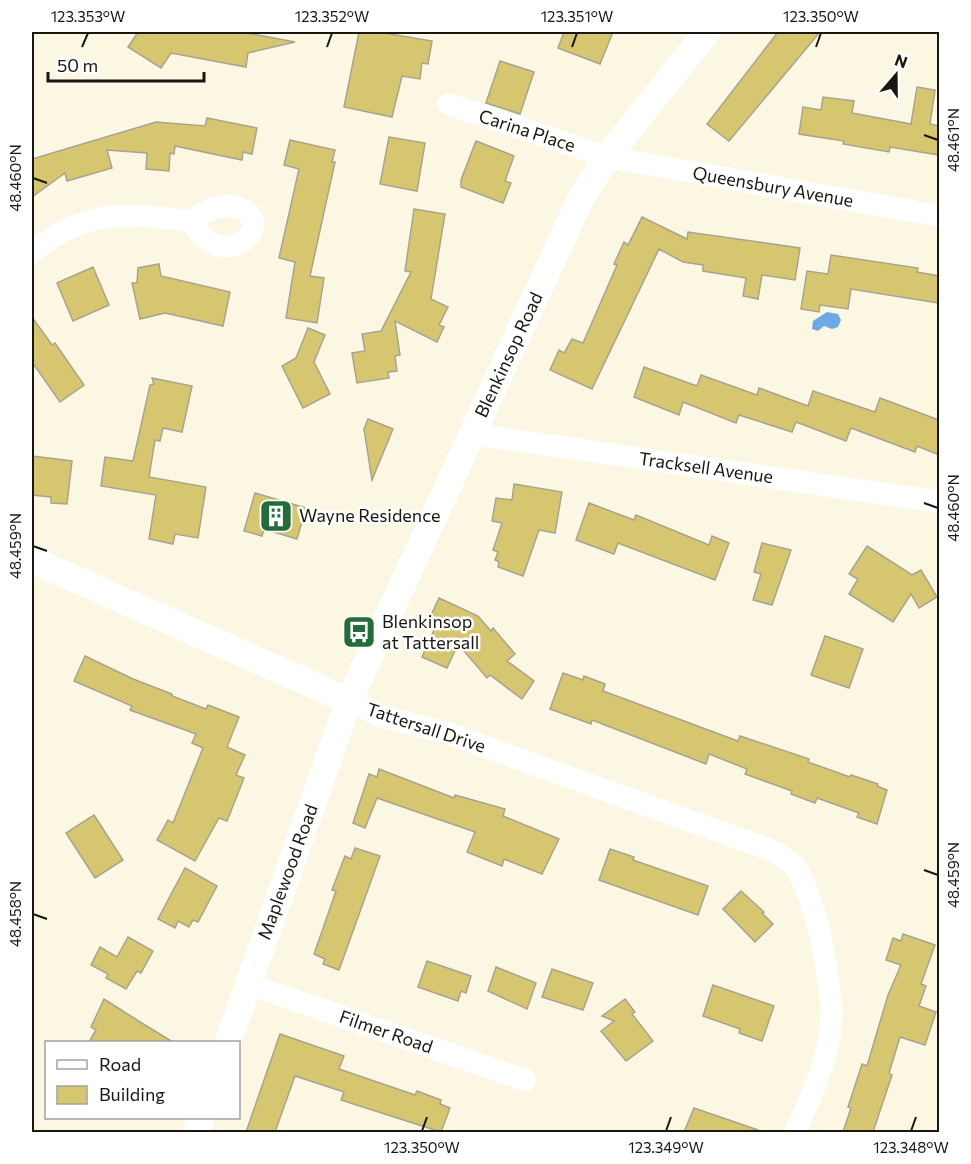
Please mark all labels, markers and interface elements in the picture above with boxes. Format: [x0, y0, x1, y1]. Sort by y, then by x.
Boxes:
text: 123.353°W [51, 7, 125, 25]
text: 123.352°W [295, 7, 369, 25]
text: 123.351°W [541, 7, 613, 25]
text: 123.350°W [783, 7, 859, 25]
scale bar [48, 45, 204, 83]
north arrow [866, 45, 926, 105]
text: N [892, 49, 910, 71]
text: 50 m [57, 54, 98, 76]
street label: Carina Place [476, 104, 578, 156]
text: 48.461°N [944, 108, 962, 172]
text: 48.460°N [6, 144, 24, 212]
street label: Queensbury Avenue [691, 161, 855, 211]
street label: Blenkinsop Road [469, 288, 547, 421]
street label: Tracksell Avenue [638, 447, 775, 487]
text: 48.460°N [944, 474, 962, 542]
building icon: Wayne Residence [258, 498, 294, 534]
place label: Wayne Residence [299, 504, 441, 526]
text: 48.459°N [6, 513, 24, 579]
place label: Blenkinsop at Tattersall [382, 610, 479, 653]
bus stop icon: Blenkinsop at Tattersall [341, 614, 377, 650]
street label: Tattersall Drive [364, 697, 489, 757]
street label: Maplewood Road [252, 801, 322, 942]
text: 48.459°N [944, 842, 962, 908]
text: 48.458°N [6, 881, 24, 947]
street label: Filmer Road [337, 1005, 436, 1057]
legend [45, 1041, 240, 1119]
text: Road [99, 1053, 141, 1075]
text: Building [99, 1083, 165, 1105]
text: 123.350°W [384, 1138, 460, 1156]
text: 123.349°W [628, 1138, 704, 1156]
text: 123.348°W [873, 1138, 949, 1156]

